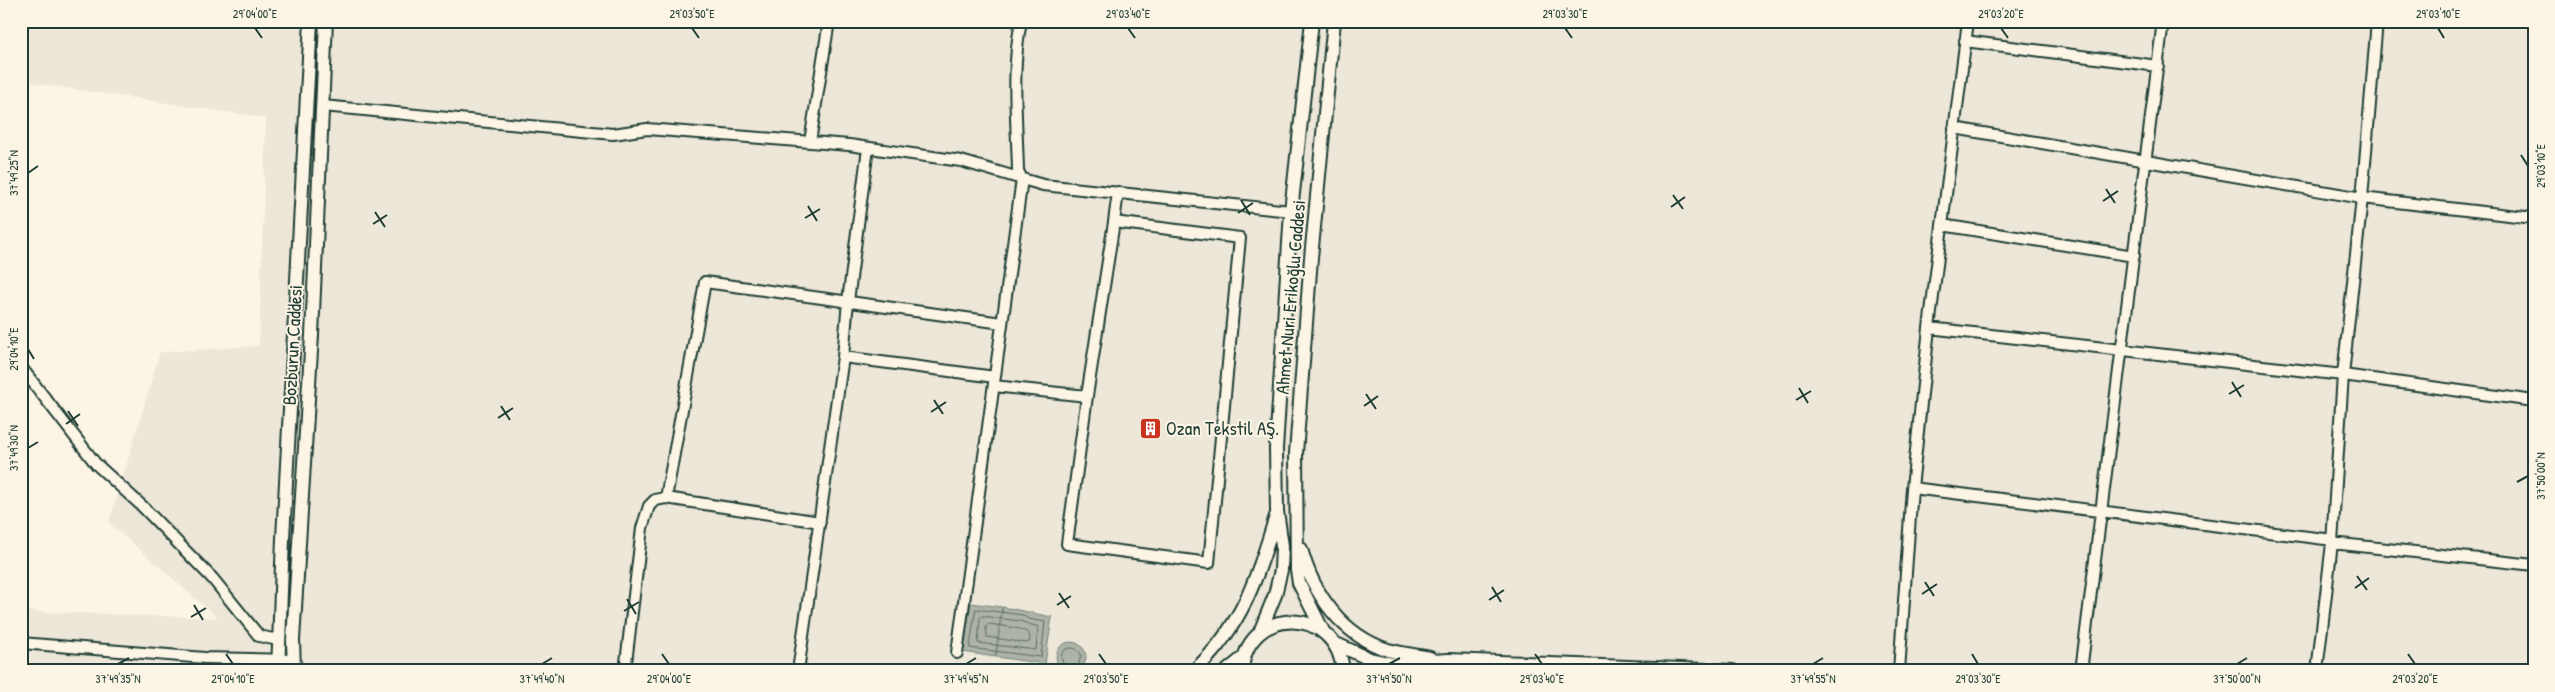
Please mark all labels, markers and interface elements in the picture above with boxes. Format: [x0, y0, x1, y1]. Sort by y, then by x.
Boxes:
text: 29°04'00"E [233, 5, 278, 22]
text: 29°03'50"E [670, 5, 715, 22]
text: 29°03'40"E [1106, 5, 1151, 22]
text: 29°03'30"E [1542, 5, 1588, 22]
text: 29°03'20"E [1978, 5, 2024, 22]
text: 29°03'10"E [2416, 5, 2461, 22]
text: 29°03'10"E [2532, 143, 2549, 188]
text: 37°49'25"N [5, 150, 22, 196]
street label: Ahmet Nuri Erikoğlu Caddesi [1269, 199, 1311, 395]
street label: Bozburun Caddesi [276, 284, 308, 406]
text: 29°04'10"E [5, 327, 22, 371]
place label: Ozan Tekstil AŞ. [1166, 415, 1279, 441]
building icon: Ozan Tekstil AŞ. [1138, 416, 1162, 440]
text: 37°49'30"N [5, 425, 22, 471]
text: 37°50'00"N [2532, 452, 2549, 500]
text: 37°49'35"N [95, 670, 141, 687]
text: 29°04'10"E [211, 670, 255, 687]
text: 37°49'40"N [520, 670, 564, 687]
text: 29°04'00"E [647, 670, 692, 687]
text: 37°49'45"N [944, 670, 988, 687]
text: 29°03'50"E [1084, 670, 1129, 687]
text: 37°49'50"N [1366, 670, 1412, 687]
text: 29°03'40"E [1520, 670, 1565, 687]
text: 37°49'55"N [1790, 670, 1836, 687]
text: 29°03'30"E [1955, 670, 2001, 687]
text: 37°50'00"N [2213, 670, 2261, 687]
text: 29°03'20"E [2392, 670, 2438, 687]

